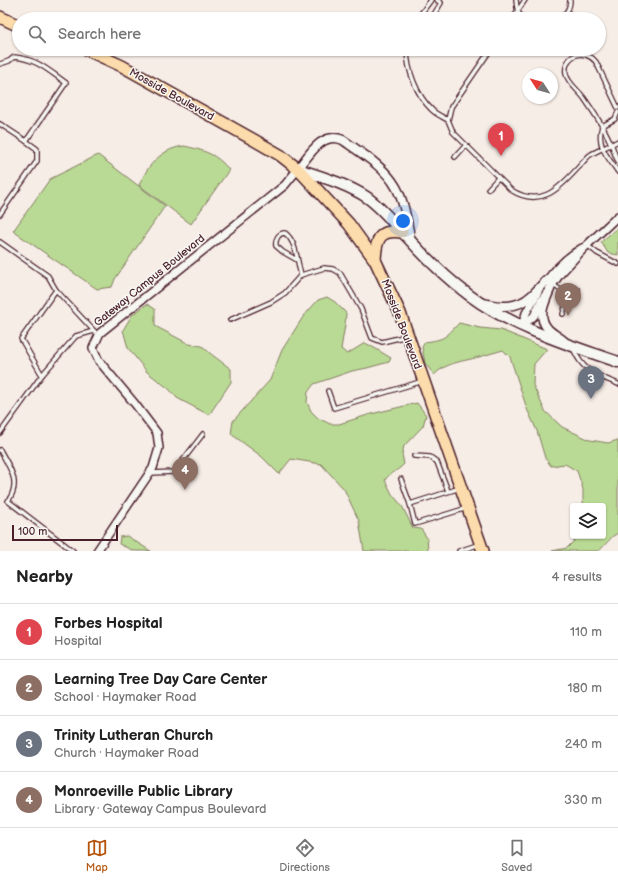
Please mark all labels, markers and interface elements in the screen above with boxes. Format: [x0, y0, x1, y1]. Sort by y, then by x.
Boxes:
search box [12, 12, 606, 56]
icon: search [26, 23, 48, 45]
text: Search here [58, 25, 141, 44]
street label: Mosside Boulevard [127, 66, 216, 123]
north arrow [522, 68, 558, 104]
pin: 1 [488, 123, 514, 156]
your location [393, 211, 413, 231]
street label: Gateway Campus Boulevard [91, 232, 207, 329]
street label: Mosside Boulevard [378, 277, 425, 371]
pin: 2 [555, 283, 581, 316]
pin: 3 [578, 366, 604, 399]
pin: 4 [172, 457, 198, 490]
map controls [570, 503, 606, 539]
button: layers [570, 503, 606, 539]
scale bar [12, 523, 118, 542]
text: 100 m [18, 525, 47, 538]
text: Nearby [16, 567, 73, 587]
text: 4 results [552, 569, 602, 585]
text: Forbes Hospital [54, 614, 163, 633]
text: 1 [26, 624, 32, 640]
text: 110 m [570, 624, 602, 640]
text: Hospital [54, 633, 102, 649]
text: Learning Tree Day Care Center [54, 670, 267, 689]
text: 2 [25, 680, 33, 696]
text: 180 m [567, 680, 602, 696]
text: School · Haymaker Road [54, 689, 196, 705]
text: Trinity Lutheran Church [54, 726, 213, 745]
text: 3 [25, 736, 33, 752]
text: 240 m [565, 736, 602, 752]
text: Church · Haymaker Road [54, 745, 199, 761]
text: Monroeville Public Library [54, 782, 233, 801]
text: 4 [25, 792, 33, 808]
text: 330 m [564, 792, 602, 808]
text: Library · Gateway Campus Boulevard [54, 801, 267, 817]
tab: Map [86, 837, 108, 874]
tab: Directions [279, 837, 330, 874]
tab: Saved [501, 837, 532, 874]

